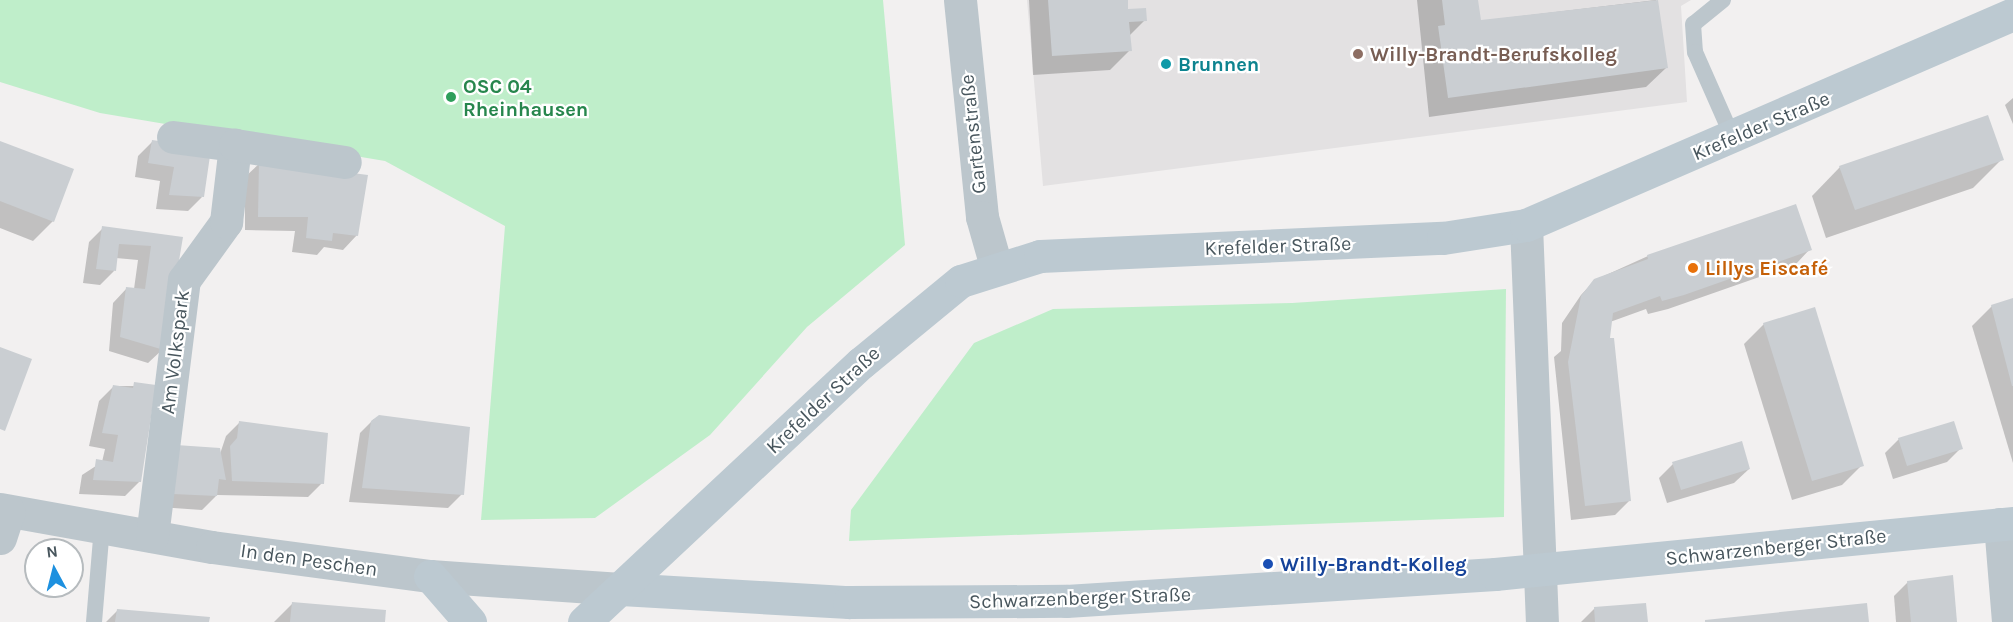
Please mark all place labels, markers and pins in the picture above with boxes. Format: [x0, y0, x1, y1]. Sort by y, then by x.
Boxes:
place label: Willy-Brandt-Berufskolleg [1370, 42, 1617, 66]
marker: Willy-Brandt-Berufskolleg [1351, 47, 1365, 61]
place label: Brunnen [1178, 52, 1259, 76]
marker: Brunnen [1159, 57, 1173, 71]
place label: OSC 04 Rheinhausen [463, 74, 588, 121]
marker: OSC 04 Rheinhausen [444, 90, 458, 104]
place label: Lillys Eiscafé [1705, 256, 1828, 280]
marker: Lillys Eiscafé [1686, 261, 1700, 275]
place label: Willy-Brandt-Kolleg [1280, 552, 1467, 576]
marker: Willy-Brandt-Kolleg [1261, 557, 1275, 571]

